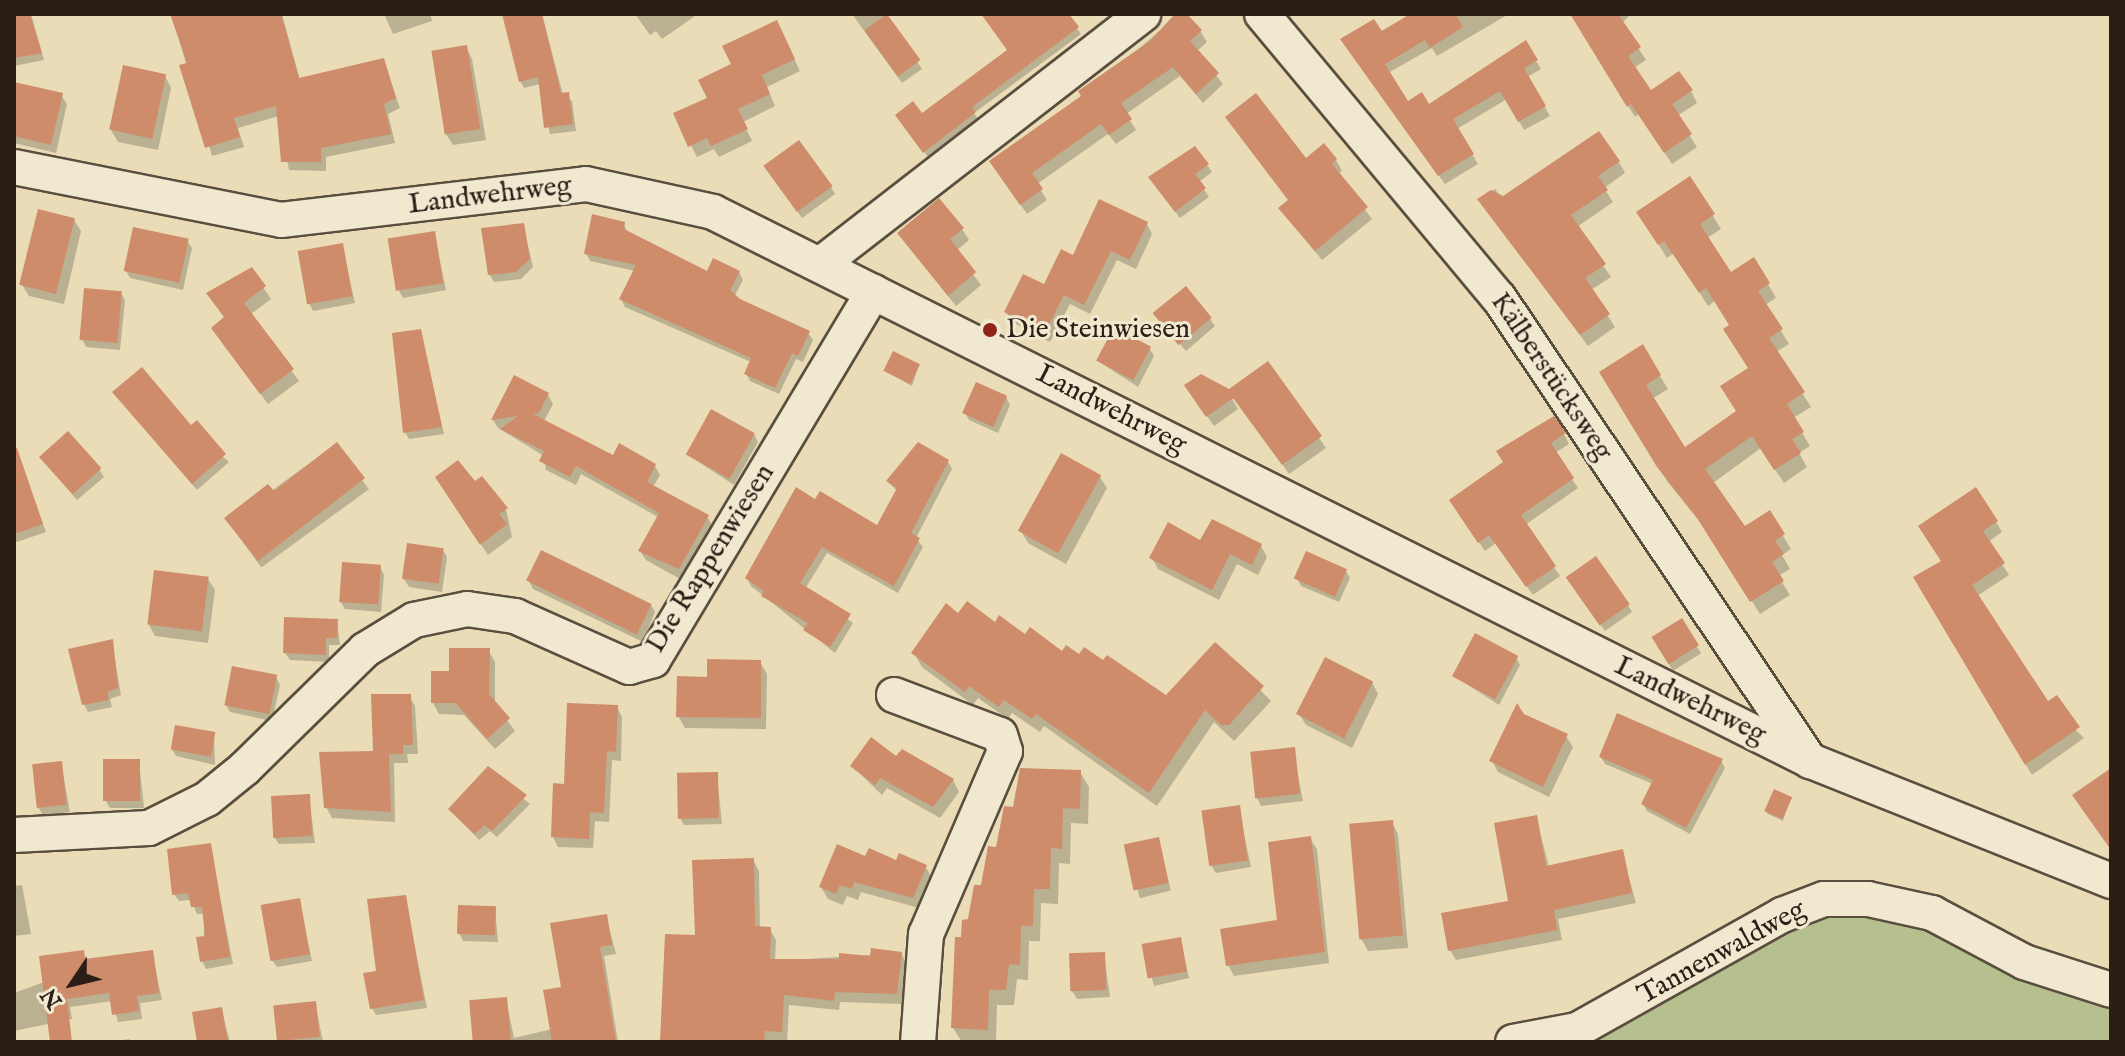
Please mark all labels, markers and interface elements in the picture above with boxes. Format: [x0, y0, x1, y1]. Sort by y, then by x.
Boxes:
street label: Landwehrweg [406, 169, 574, 223]
street label: Kälberstücksweg [1482, 287, 1620, 467]
place label: Die Steinwiesen [1006, 313, 1190, 347]
marker: Die Steinwiesen [981, 321, 999, 339]
street label: Landwehrweg [1030, 358, 1192, 462]
street label: Die Rappenwiesen [639, 458, 783, 660]
street label: Landwehrweg [1609, 650, 1771, 752]
street label: Tannenwaldweg [1632, 893, 1812, 1013]
north arrow [32, 944, 112, 1024]
text: N [35, 982, 69, 1014]

